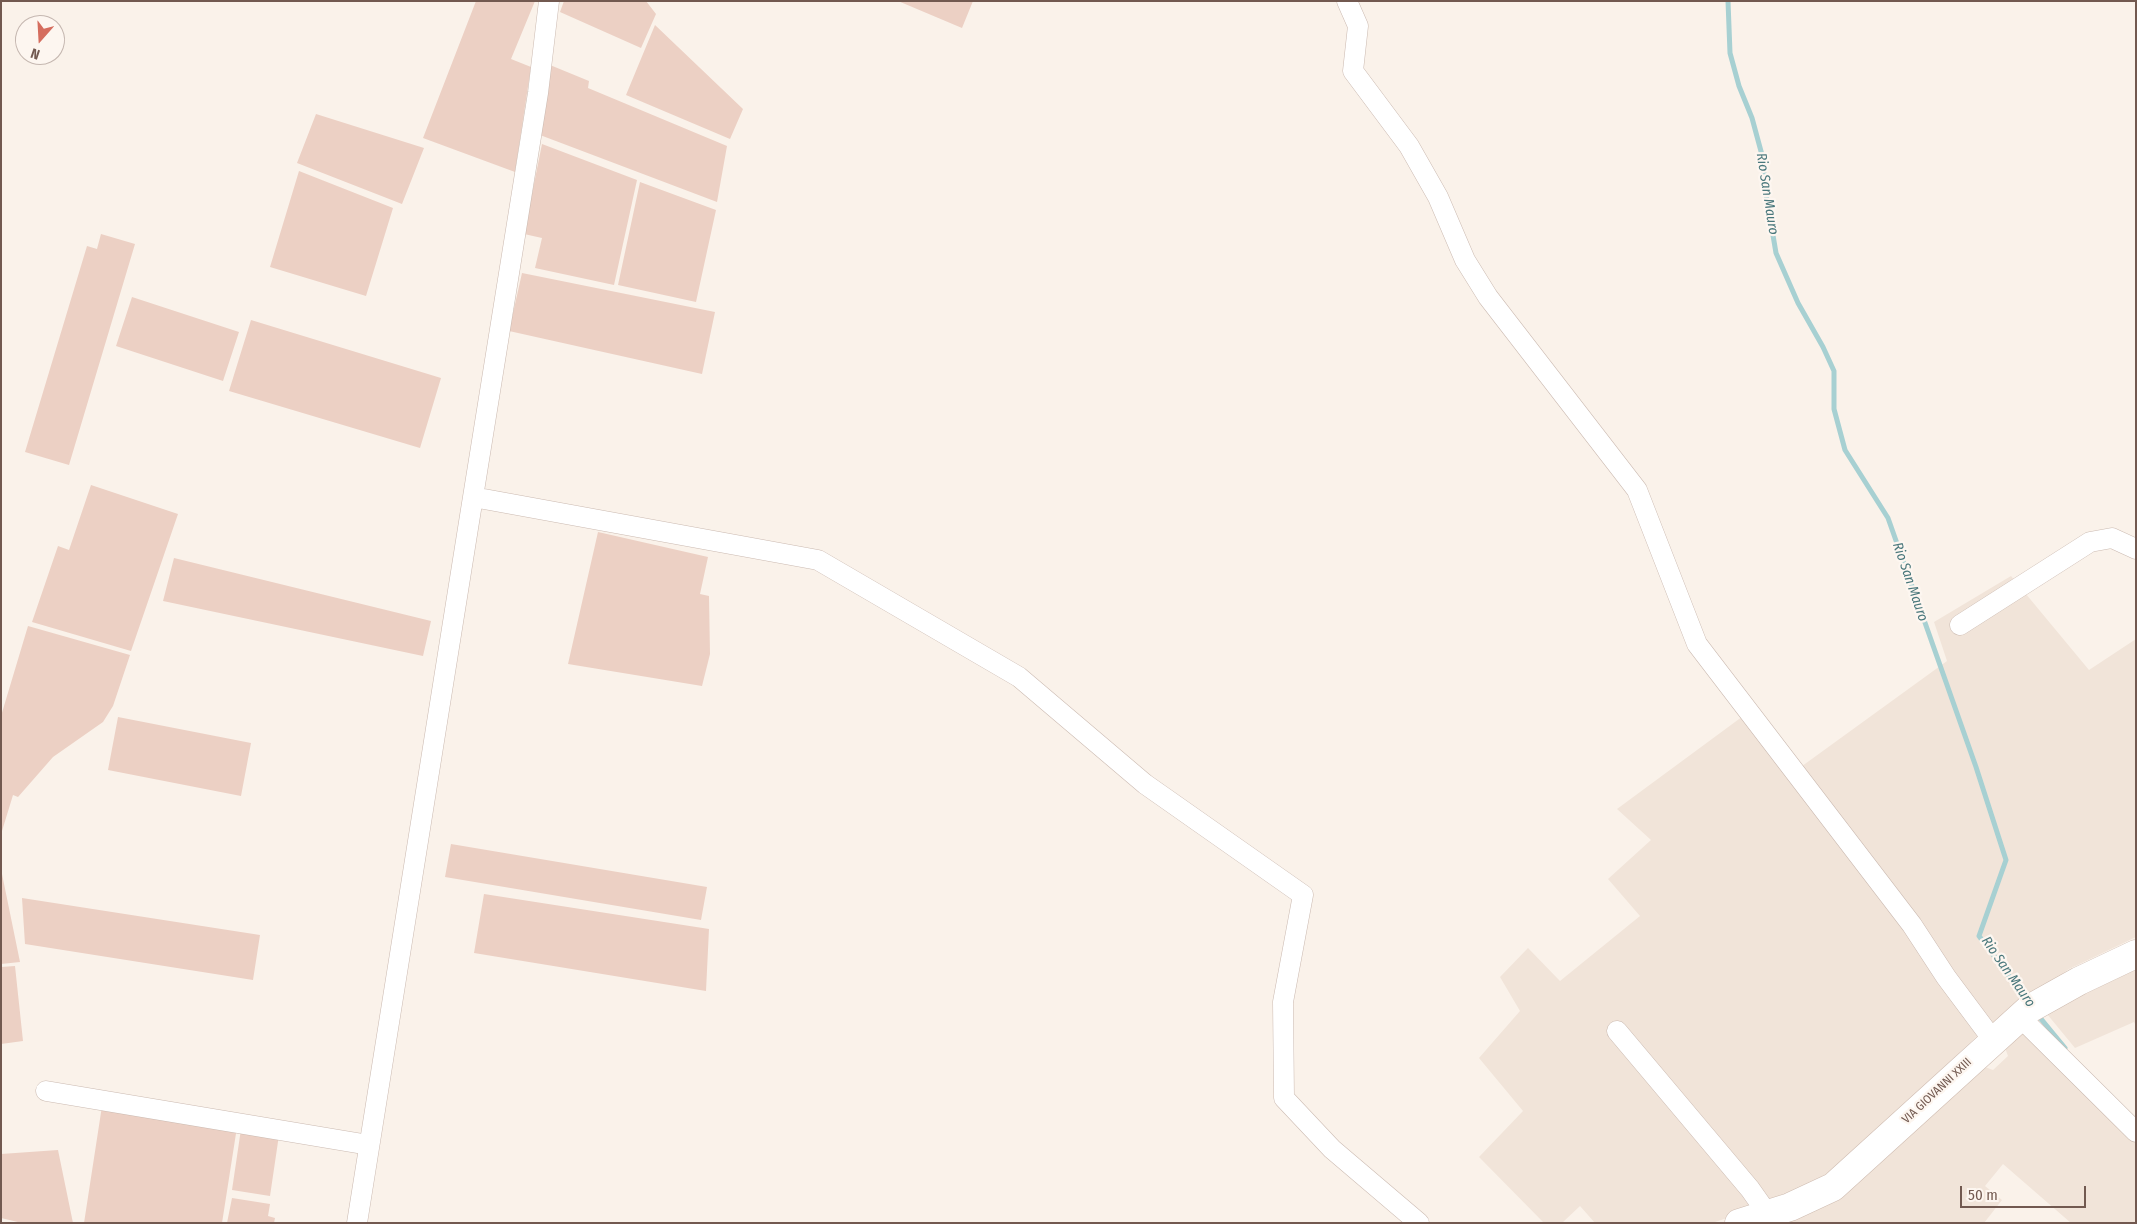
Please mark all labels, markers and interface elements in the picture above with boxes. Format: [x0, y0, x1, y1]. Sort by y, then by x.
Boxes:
north arrow [15, 15, 65, 65]
text: N [29, 44, 42, 63]
water label: Rio San Mauro [1752, 152, 1782, 236]
water label: Rio San Mauro [1889, 540, 1931, 624]
water label: Rio San Mauro [1977, 933, 2039, 1011]
street label: VIA GIOVANNI XXIII [1899, 1055, 1975, 1127]
scale bar [1962, 1176, 2088, 1208]
text: 50 m [1968, 1186, 1998, 1204]

